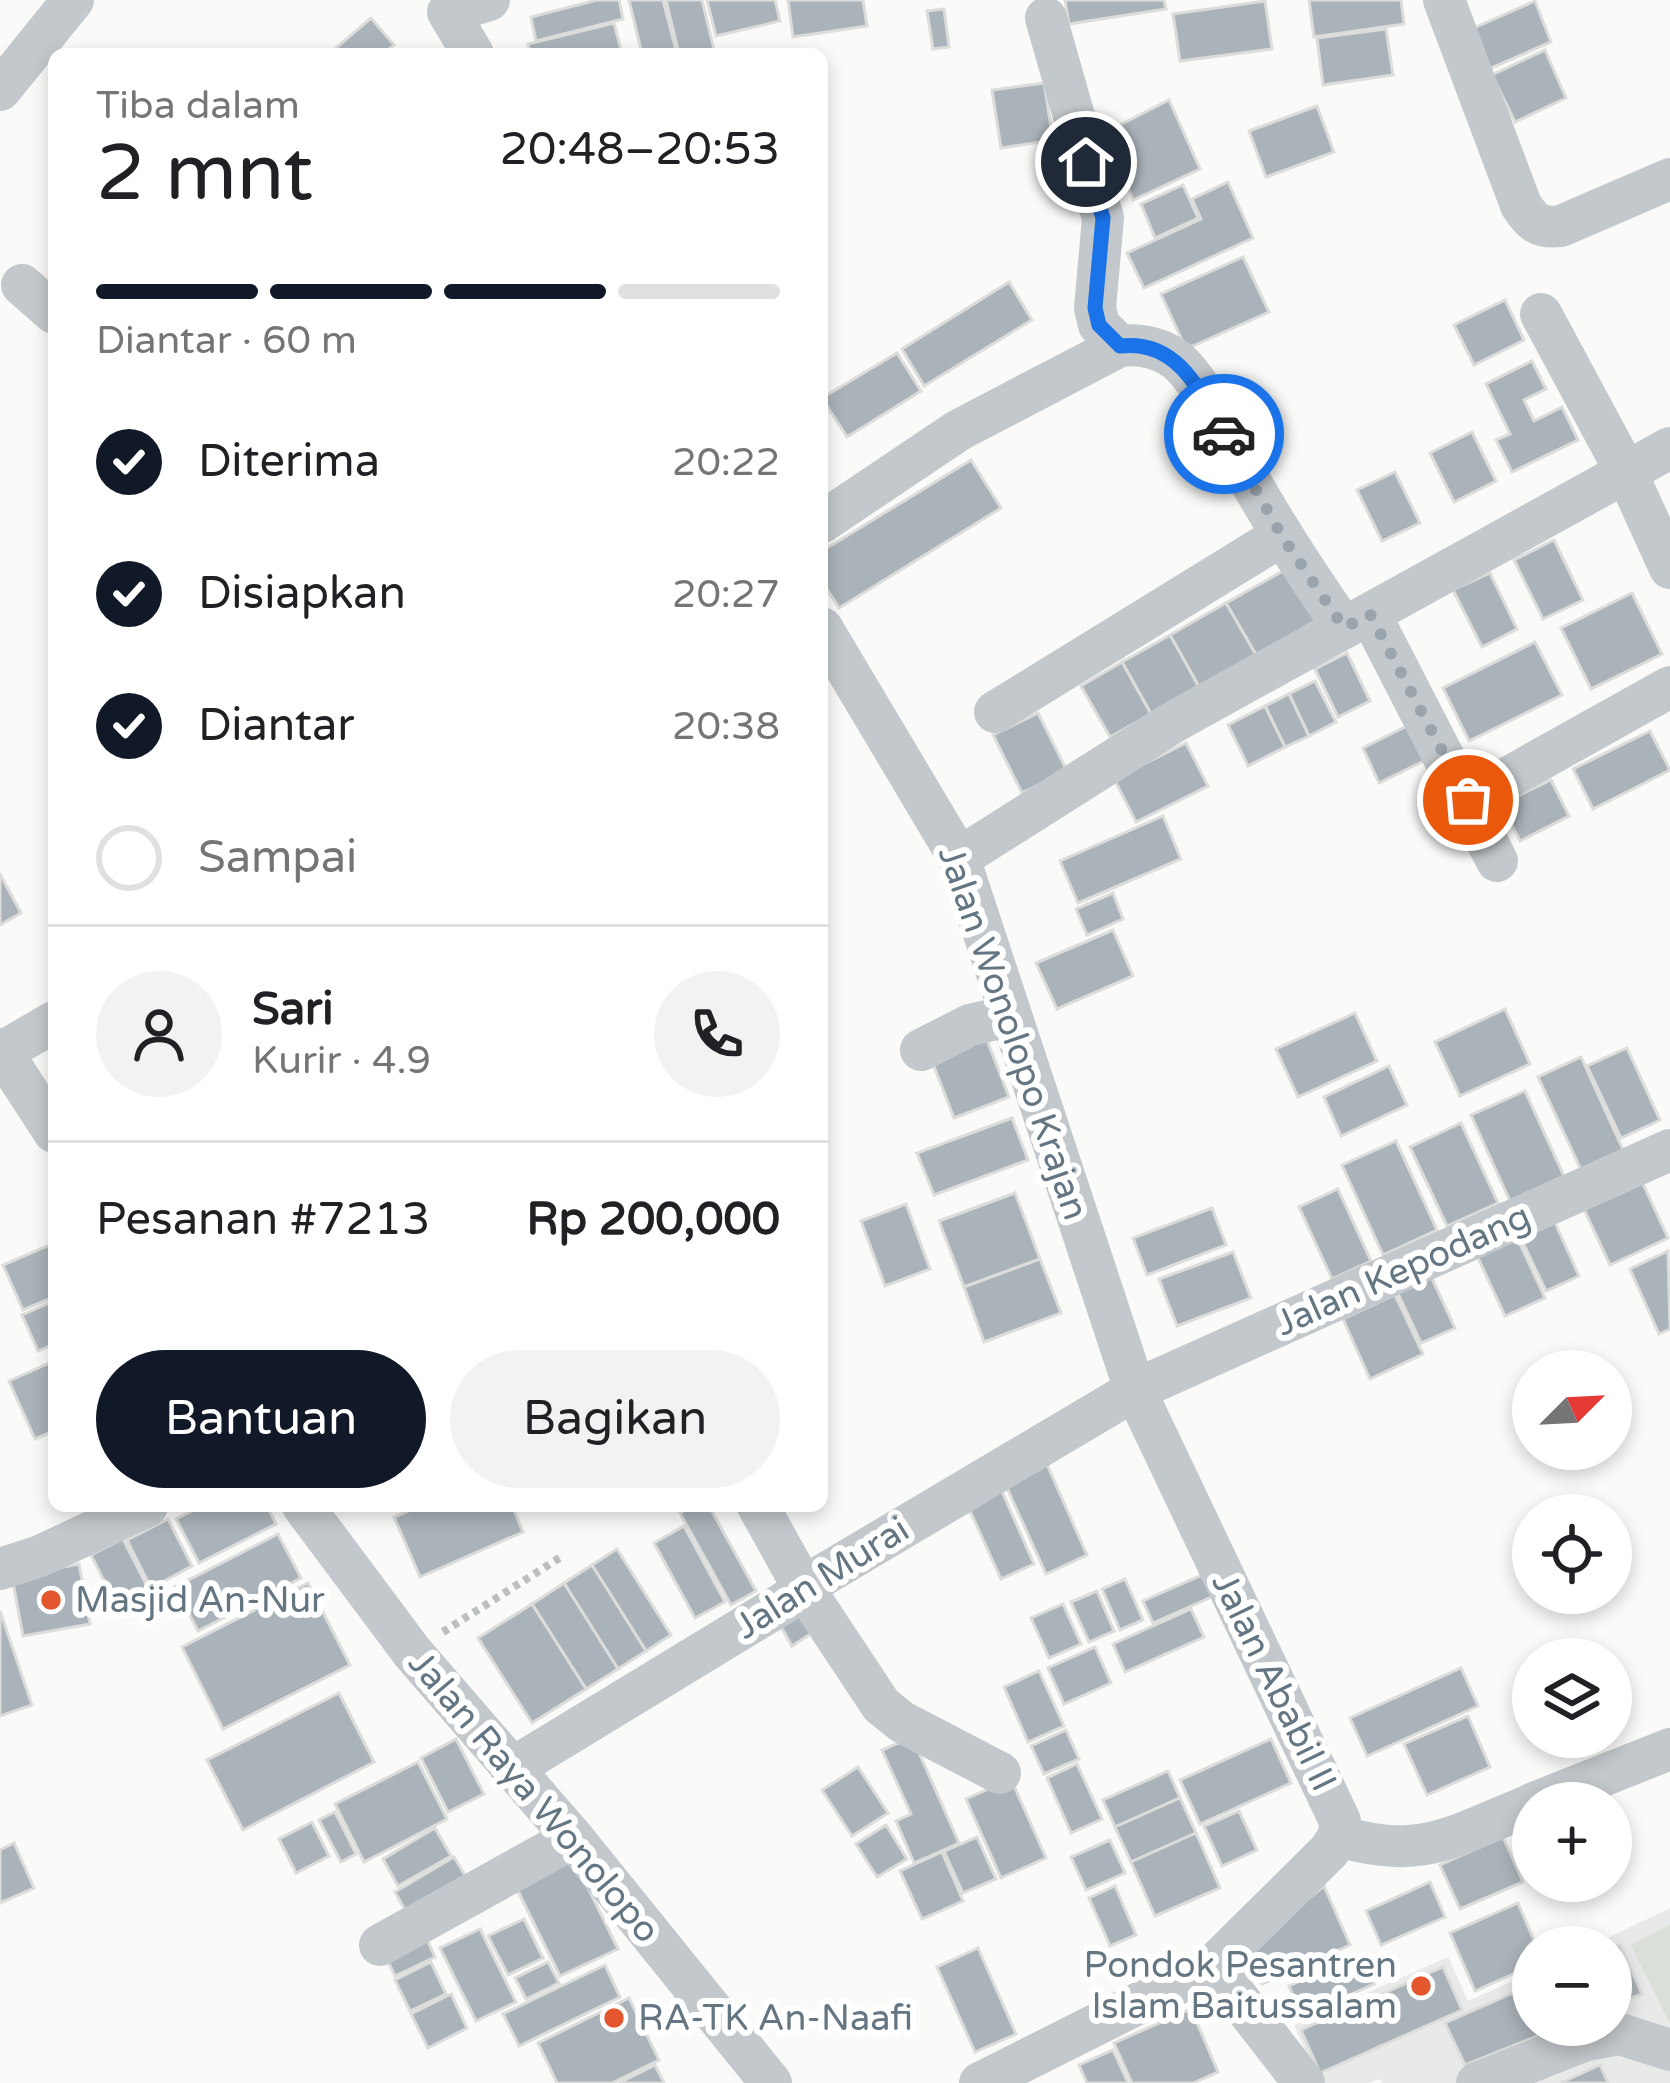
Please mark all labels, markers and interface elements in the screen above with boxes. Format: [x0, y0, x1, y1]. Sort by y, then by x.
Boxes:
text: Tiba dalam [96, 82, 300, 129]
pin [1035, 111, 1137, 213]
text: 20:48–20:53 [500, 123, 780, 177]
text: 2 mnt [96, 127, 313, 221]
icon: home [1053, 129, 1119, 195]
text: Diantar · 60 m [96, 317, 357, 364]
courier [1164, 374, 1284, 494]
icon: car [1191, 401, 1257, 467]
icon: check [96, 429, 162, 495]
text: Diterima [198, 435, 380, 489]
text: 20:22 [672, 439, 780, 486]
icon: check [96, 561, 162, 627]
text: Disiapkan [198, 567, 406, 621]
text: 20:27 [672, 571, 780, 618]
icon: check [96, 693, 162, 759]
text: Diantar [198, 699, 354, 753]
text: 20:38 [672, 703, 780, 750]
pin [1417, 749, 1519, 851]
icon: bag [1435, 767, 1501, 833]
text: Sampai [198, 831, 357, 885]
street label: Jalan Wonolopo Krajan [929, 841, 1097, 1225]
button: person [96, 971, 222, 1097]
button: phone [654, 971, 780, 1097]
text: Sari [252, 983, 333, 1037]
text: Kurir · 4.9 [252, 1037, 431, 1084]
text: Pesanan #7213 [96, 1193, 430, 1247]
text: Rp 200,000 [527, 1193, 780, 1247]
street label: Jalan Kepodang [1269, 1195, 1537, 1345]
button: Bantuan [96, 1350, 426, 1488]
button: Bagikan [450, 1350, 780, 1488]
north arrow [1512, 1350, 1632, 1470]
map controls [1512, 1350, 1632, 2046]
button: locate [1512, 1494, 1632, 1614]
street label: Jalan Murai [727, 1508, 917, 1648]
street label: Jalan Ababil II [1203, 1566, 1345, 1798]
place label: Masjid An-Nur [75, 1579, 325, 1622]
marker: Masjid An-Nur [38, 1587, 64, 1613]
button: layers [1512, 1638, 1632, 1758]
street label: Jalan Raya Wonolopo [399, 1642, 669, 1952]
button: + [1512, 1782, 1632, 1902]
button: − [1512, 1926, 1632, 2046]
place label: Pondok Pesantren Islam Baitussalam [1084, 1944, 1397, 2028]
marker: Pondok Pesantren Islam Baitussalam [1408, 1973, 1434, 1999]
place label: RA-TK An-Naafi [638, 1997, 913, 2040]
marker: RA-TK An-Naafi [601, 2005, 627, 2031]

